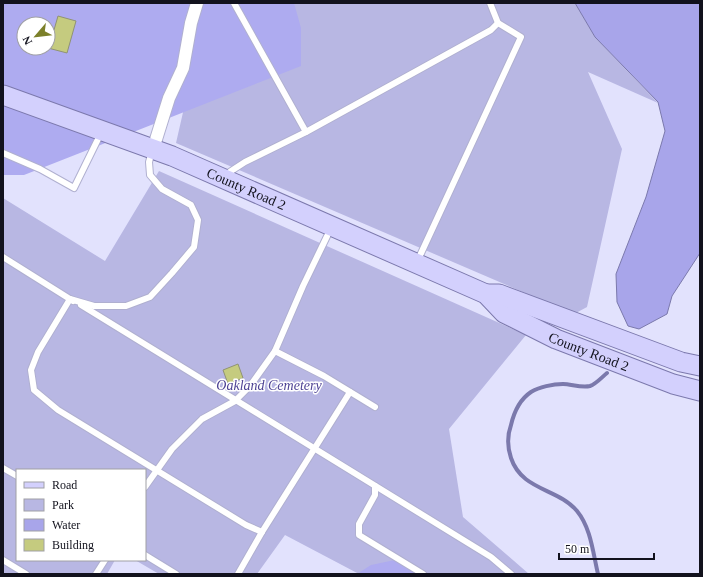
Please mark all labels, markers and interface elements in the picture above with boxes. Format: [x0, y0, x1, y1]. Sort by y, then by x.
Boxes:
north arrow [16, 16, 56, 56]
text: N [20, 34, 34, 47]
street label: County Road 2 [205, 165, 288, 213]
street label: County Road 2 [546, 329, 631, 374]
park label: Oakland Cemetery [216, 378, 322, 393]
legend [16, 469, 146, 561]
text: Road [52, 478, 77, 492]
text: Park [52, 498, 74, 512]
text: Water [52, 518, 80, 532]
scale bar [559, 535, 654, 561]
text: Building [52, 538, 94, 552]
text: 50 m [565, 542, 590, 556]

